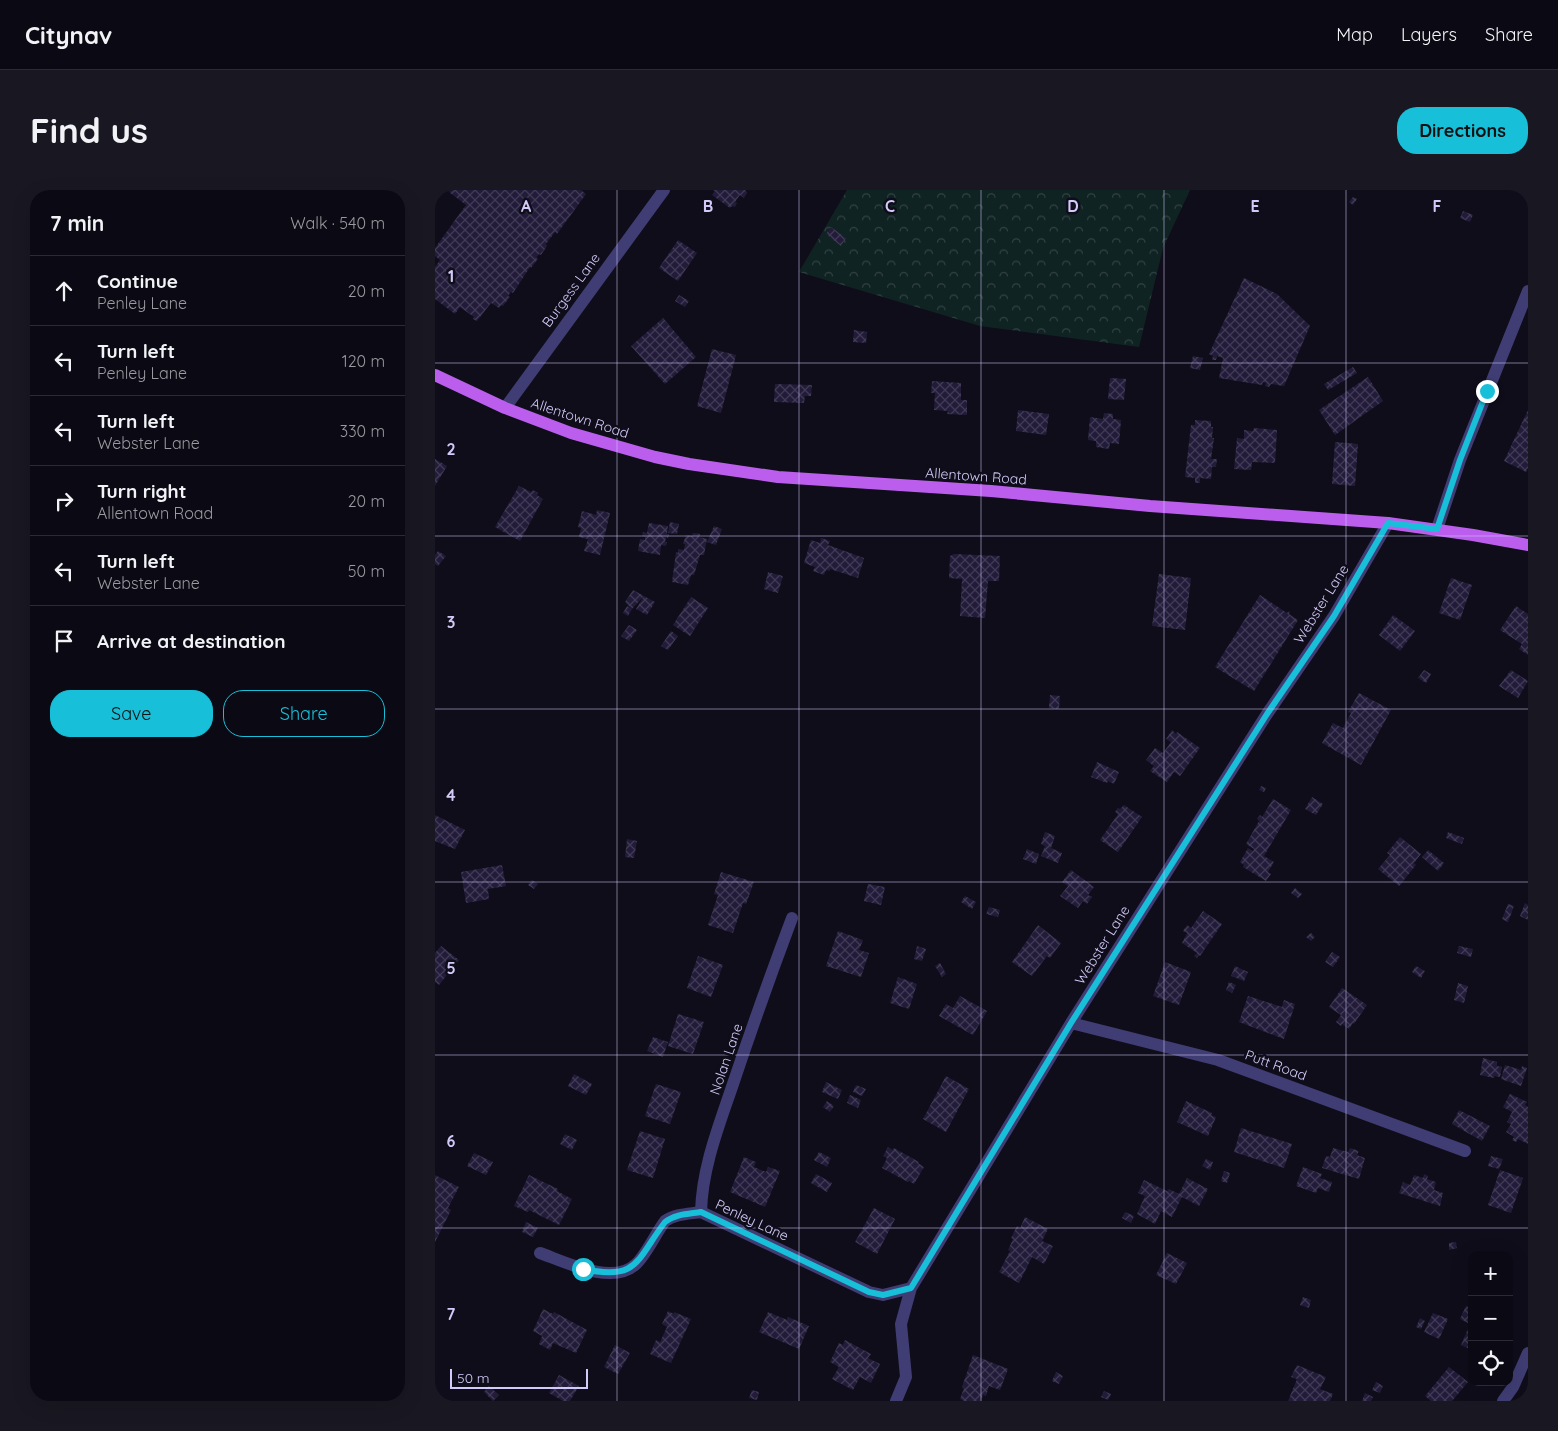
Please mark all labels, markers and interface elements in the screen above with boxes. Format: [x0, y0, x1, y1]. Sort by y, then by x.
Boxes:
text: Citynav [25, 20, 112, 50]
text: Map [1336, 23, 1373, 46]
text: Layers [1401, 23, 1457, 46]
text: Share [1485, 23, 1533, 46]
button: Directions [1397, 107, 1528, 154]
text: Find us [30, 108, 148, 152]
text: A [521, 196, 532, 216]
text: B [703, 196, 713, 216]
text: C [885, 196, 895, 216]
text: D [1067, 196, 1079, 216]
text: E [1250, 196, 1260, 216]
text: F [1433, 196, 1442, 216]
text: 7 min [50, 210, 104, 236]
text: Walk · 540 m [290, 213, 385, 233]
street label: Burgess Lane [538, 249, 604, 331]
text: 1 [448, 266, 454, 286]
text: Continue [97, 269, 178, 293]
icon: ahead [50, 277, 78, 305]
text: 20 m [348, 281, 385, 301]
text: Penley Lane [97, 293, 187, 313]
text: Turn left [97, 339, 175, 363]
icon: left [50, 347, 78, 375]
text: 120 m [342, 351, 385, 371]
text: Penley Lane [97, 363, 187, 383]
route end [1476, 380, 1499, 403]
street label: Allentown Road [529, 394, 631, 442]
text: Turn left [97, 409, 175, 433]
icon: left [50, 417, 78, 445]
text: 330 m [340, 421, 385, 441]
text: Webster Lane [97, 433, 200, 453]
text: 2 [446, 439, 456, 459]
street label: Allentown Road [925, 463, 1027, 489]
text: Turn right [97, 479, 186, 503]
icon: right [50, 487, 78, 515]
text: 20 m [348, 491, 385, 511]
text: Allentown Road [97, 503, 213, 523]
text: Turn left [97, 549, 175, 573]
icon: left [50, 557, 78, 585]
text: 50 m [348, 561, 385, 581]
street label: Webster Lane [1290, 561, 1353, 647]
text: Webster Lane [97, 573, 200, 593]
text: 3 [447, 612, 455, 632]
icon: arrive [50, 627, 78, 655]
text: Arrive at destination [97, 629, 286, 653]
button: Save [50, 690, 213, 737]
button: Share [223, 690, 385, 737]
text: 4 [446, 785, 456, 805]
street label: Webster Lane [1071, 902, 1134, 988]
text: 5 [446, 958, 456, 978]
street label: Nolan Lane [705, 1021, 747, 1097]
street label: Putt Road [1243, 1046, 1309, 1084]
text: 6 [447, 1131, 456, 1151]
street label: Penley Lane [712, 1195, 792, 1245]
map controls [1468, 1251, 1513, 1386]
button: + [1468, 1251, 1513, 1296]
route start [572, 1258, 595, 1281]
button: − [1468, 1296, 1513, 1341]
text: 7 [447, 1304, 456, 1324]
button: locate [1468, 1341, 1513, 1386]
scale bar [450, 1366, 587, 1389]
text: 50 m [457, 1369, 490, 1387]

